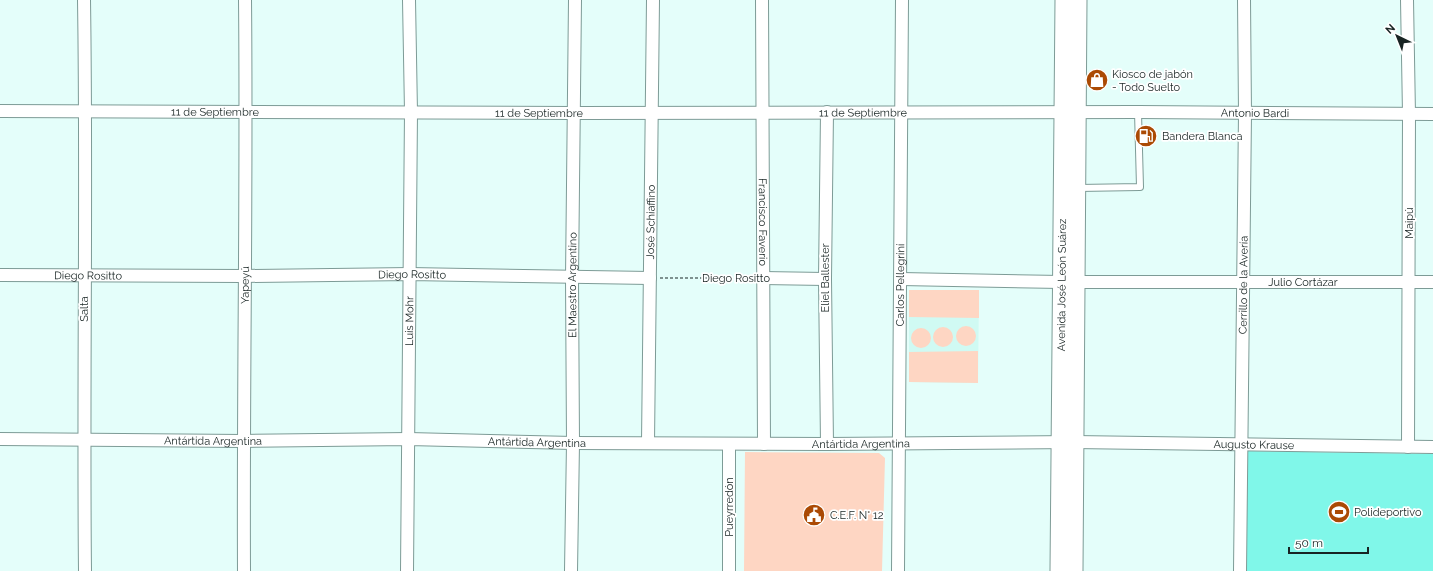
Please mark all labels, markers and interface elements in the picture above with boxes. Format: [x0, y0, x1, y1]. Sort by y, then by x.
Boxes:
north arrow [1377, 16, 1417, 56]
text: N [1383, 21, 1398, 37]
shop icon: Kiosco de jabón - Todo Suelto [1084, 67, 1110, 93]
place label: Kiosco de jabón - Todo Suelto [1112, 68, 1193, 94]
street label: 11 de Septiembre [171, 106, 259, 119]
street label: 11 de Septiembre [819, 106, 907, 120]
street label: 11 de Septiembre [495, 107, 583, 120]
street label: Antonio Bardi [1221, 107, 1289, 120]
fuel station icon: Bandera Blanca [1133, 123, 1159, 149]
place label: Bandera Blanca [1162, 130, 1242, 143]
street label: Francisco Faverio [756, 178, 769, 266]
street label: José Schiaffino [644, 184, 658, 260]
street label: Maipú [1403, 207, 1416, 239]
street label: Avenida José León Suárez [1055, 218, 1069, 352]
street label: El Maestro Argentino [566, 232, 579, 338]
street label: Cerrillo de la Avería [1237, 236, 1251, 334]
street label: Eliel Ballester [819, 243, 832, 313]
street label: Carlos Pellegrini [894, 244, 907, 326]
street label: Yapeyú [239, 266, 252, 304]
street label: Diego Rositto [378, 268, 447, 282]
street label: Diego Rositto [54, 269, 123, 282]
street label: Diego Rositto [702, 272, 770, 285]
street label: Julio Cortázar [1268, 276, 1338, 289]
street label: Salta [78, 296, 91, 322]
street label: Luis Mohr [403, 296, 416, 346]
street label: Antártida Argentina [164, 434, 262, 448]
street label: Antártida Argentina [488, 435, 586, 450]
street label: Antártida Argentina [812, 437, 910, 451]
street label: Augusto Krause [1213, 438, 1295, 452]
street label: Pueyrredón [723, 477, 736, 537]
sports icon: Polideportivo [1326, 499, 1352, 525]
public building icon: C.E.F. N° 12 [801, 502, 827, 528]
place label: Polideportivo [1354, 506, 1422, 519]
place label: C.E.F. N° 12 [830, 509, 884, 522]
scale bar [1289, 529, 1368, 555]
text: 50 m [1295, 536, 1323, 550]

